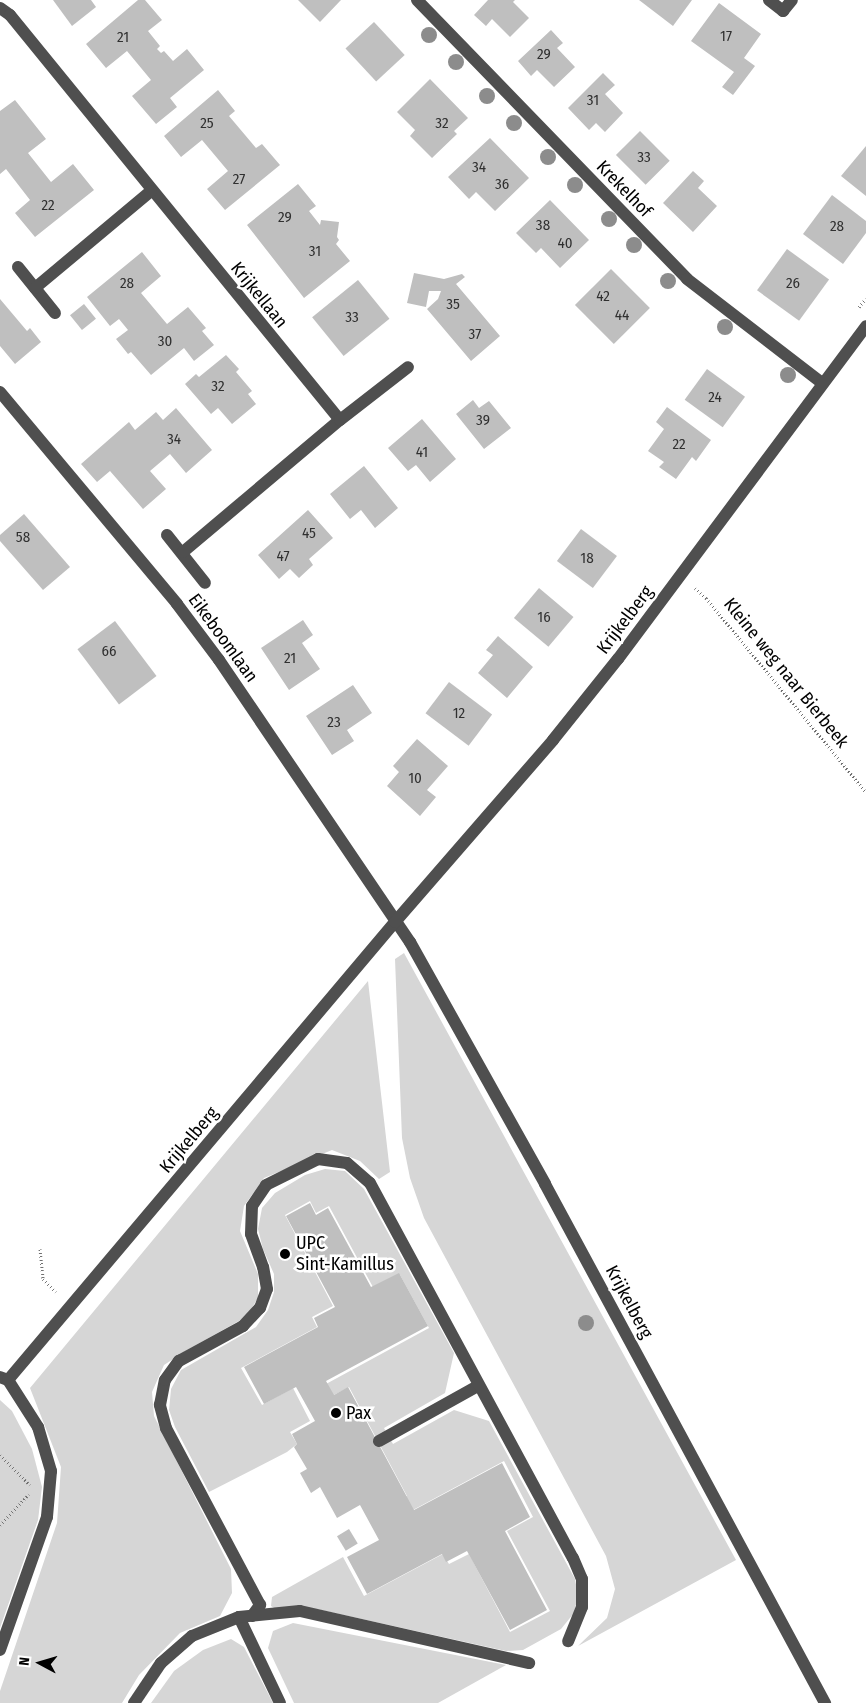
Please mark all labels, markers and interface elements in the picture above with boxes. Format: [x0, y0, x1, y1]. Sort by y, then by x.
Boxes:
house number: 17 [720, 28, 732, 46]
house number: 21 [117, 29, 129, 47]
house number: 29 [537, 46, 551, 64]
house number: 31 [587, 92, 599, 110]
house number: 25 [200, 115, 214, 133]
house number: 32 [435, 115, 449, 133]
house number: 33 [637, 149, 651, 167]
street label: Krekelhof [592, 156, 656, 222]
house number: 34 [472, 159, 486, 177]
house number: 27 [233, 171, 245, 189]
house number: 36 [495, 176, 509, 194]
house number: 22 [41, 197, 55, 215]
house number: 29 [278, 209, 292, 227]
house number: 38 [536, 217, 550, 235]
house number: 28 [830, 218, 844, 236]
house number: 40 [557, 235, 573, 253]
house number: 31 [309, 243, 321, 261]
street label: Krijkellaan [226, 258, 292, 332]
house number: 28 [120, 275, 134, 293]
house number: 26 [786, 275, 800, 293]
house number: 42 [596, 288, 610, 306]
house number: 35 [446, 296, 460, 314]
house number: 44 [615, 307, 629, 325]
house number: 33 [345, 309, 359, 327]
house number: 37 [469, 326, 481, 344]
house number: 30 [158, 333, 172, 351]
house number: 32 [211, 378, 225, 396]
house number: 24 [708, 389, 722, 407]
house number: 39 [476, 412, 490, 430]
house number: 34 [167, 431, 181, 449]
house number: 22 [672, 436, 686, 454]
house number: 41 [416, 444, 428, 462]
house number: 45 [302, 525, 316, 543]
house number: 58 [16, 529, 30, 547]
house number: 47 [276, 548, 290, 566]
house number: 18 [580, 550, 594, 568]
street label: Krijkelberg [592, 582, 658, 658]
street label: Eikeboomlaan [184, 590, 262, 686]
street label: Kleine weg naar Bierbeek [719, 594, 853, 752]
house number: 16 [537, 609, 551, 627]
house number: 66 [102, 643, 116, 661]
house number: 21 [284, 650, 296, 668]
house number: 12 [453, 705, 465, 723]
house number: 23 [327, 714, 341, 732]
house number: 10 [408, 770, 422, 788]
street label: Krijkelberg [155, 1103, 223, 1177]
place label: UPC Sint-Kamillus [296, 1233, 394, 1276]
marker: UPC Sint-Kamillus [278, 1247, 292, 1261]
street label: Krijkelberg [601, 1262, 657, 1342]
place label: Pax [346, 1402, 371, 1424]
marker: Pax [330, 1407, 342, 1419]
north arrow [15, 1638, 65, 1688]
text: N [16, 1656, 33, 1666]

